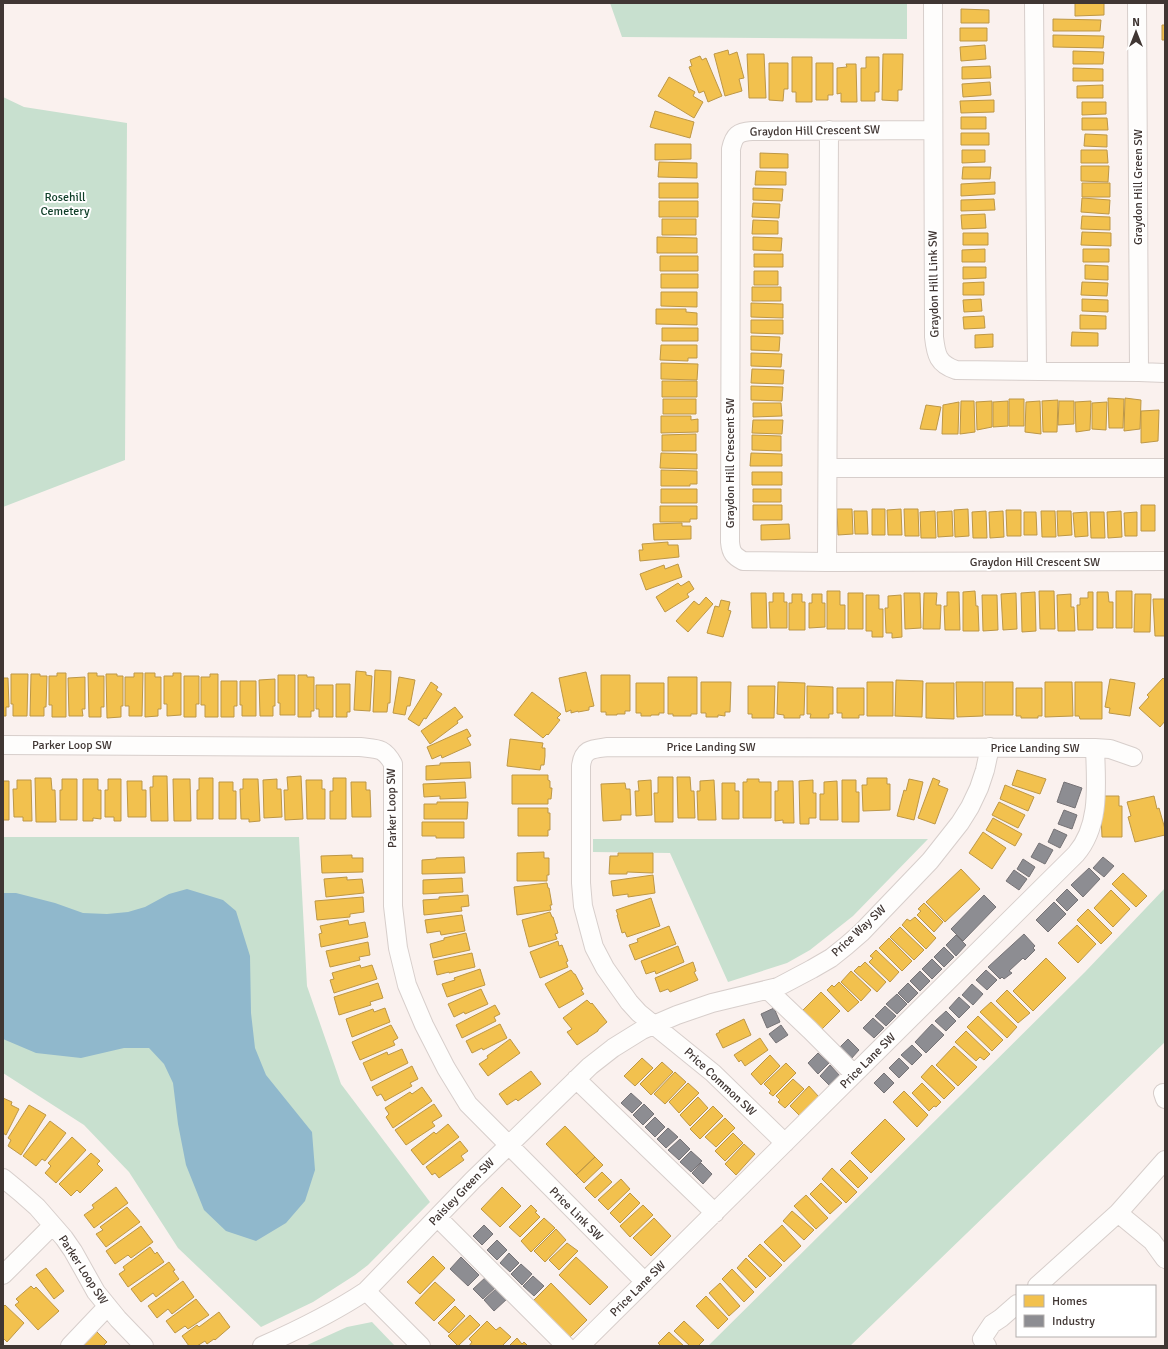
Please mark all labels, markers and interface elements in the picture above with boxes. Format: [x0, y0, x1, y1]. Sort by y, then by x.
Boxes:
north arrow [1116, 12, 1156, 52]
text: N [1132, 16, 1140, 29]
street label: Graydon Hill Crescent SW [750, 122, 880, 140]
street label: Graydon Hill Green SW [1131, 129, 1146, 245]
park label: Rosehill Cemetery [40, 190, 90, 219]
street label: Graydon Hill Link SW [926, 230, 942, 338]
street label: Graydon Hill Crescent SW [723, 398, 738, 528]
street label: Graydon Hill Crescent SW [970, 555, 1100, 570]
street label: Parker Loop SW [32, 738, 112, 753]
street label: Price Landing SW [666, 740, 756, 755]
street label: Price Landing SW [990, 741, 1080, 756]
street label: Parker Loop SW [384, 768, 400, 848]
street label: Price Way SW [829, 902, 889, 960]
street label: Price Lane SW [837, 1030, 899, 1092]
street label: Price Common SW [681, 1045, 759, 1119]
street label: Paisley Green SW [426, 1155, 498, 1229]
street label: Price Link SW [546, 1184, 606, 1244]
street label: Parker Loop SW [55, 1232, 111, 1308]
street label: Price Lane SW [607, 1258, 669, 1320]
legend [1016, 1285, 1156, 1337]
text: Homes [1052, 1294, 1087, 1309]
text: Industry [1052, 1314, 1095, 1329]

